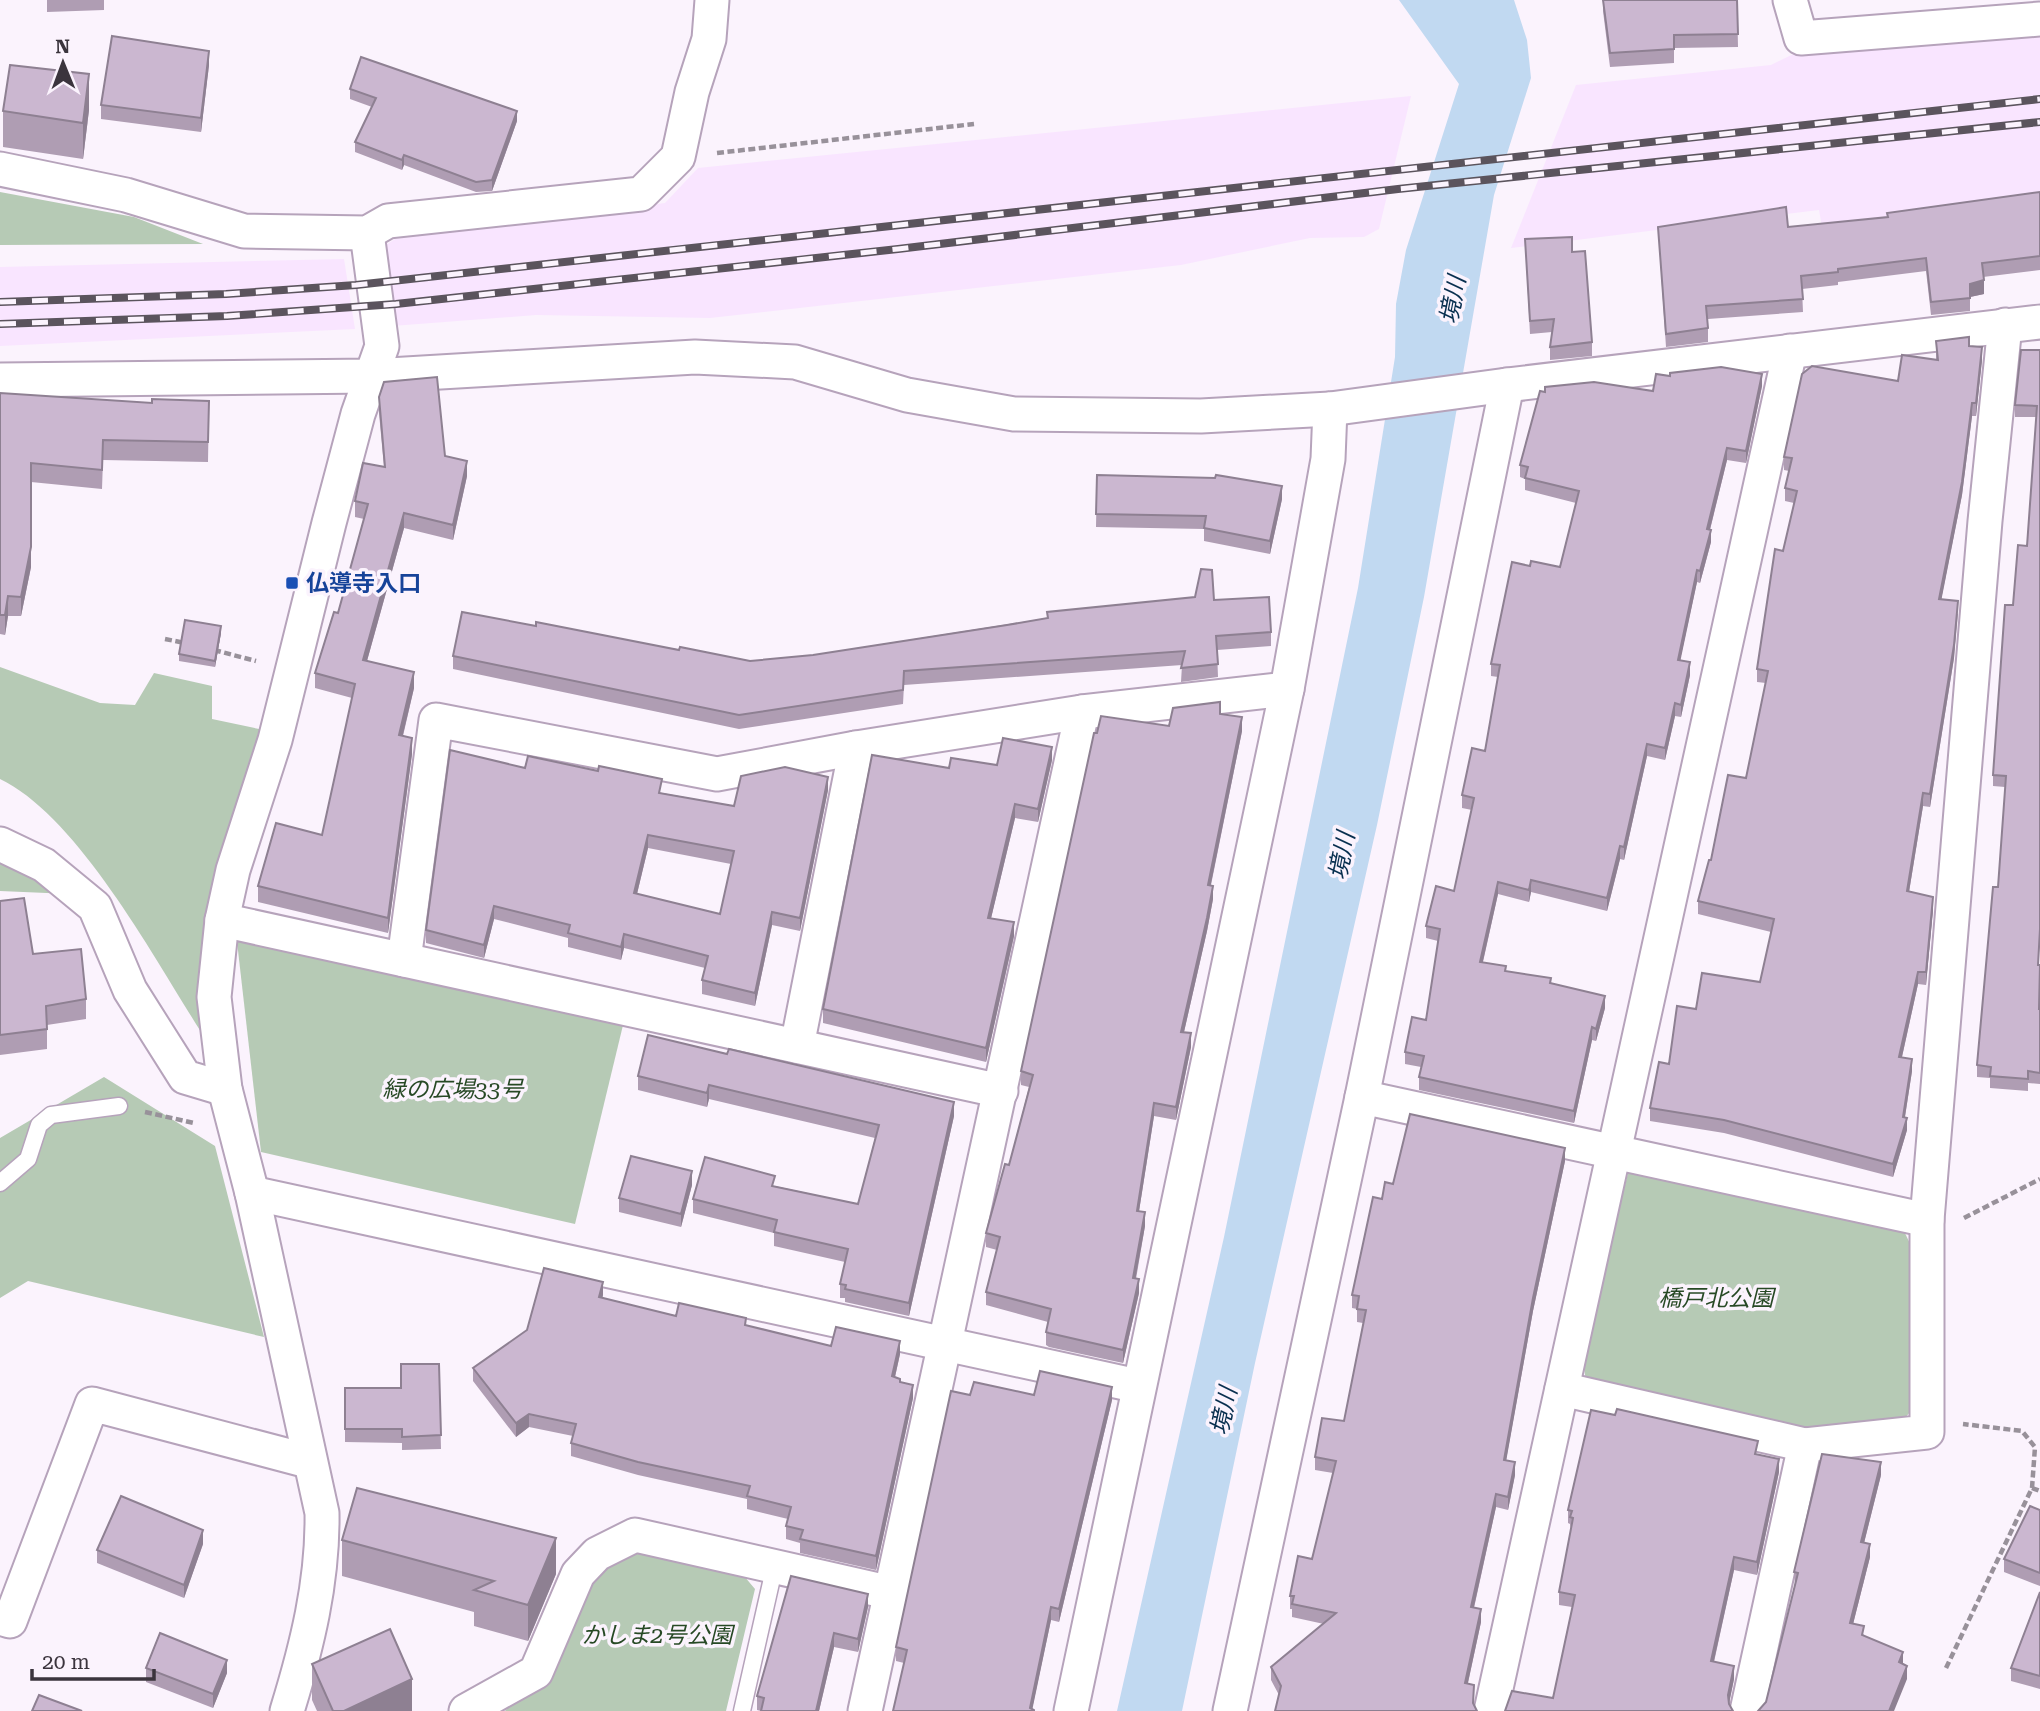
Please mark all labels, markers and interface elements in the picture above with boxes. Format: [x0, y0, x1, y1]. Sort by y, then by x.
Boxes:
north arrow [28, 28, 98, 98]
text: N [55, 35, 71, 58]
water label: 境川 [1435, 271, 1472, 326]
place label: 仏導寺入口 [306, 570, 421, 597]
marker: 仏導寺入口 [284, 575, 300, 591]
water label: 境川 [1324, 827, 1361, 882]
park label: 緑の広場33号 [383, 1076, 525, 1103]
park label: 橋戸北公園 [1659, 1285, 1777, 1312]
water label: 境川 [1205, 1382, 1243, 1437]
park label: かしま2号公園 [582, 1622, 735, 1649]
scale bar [32, 1638, 154, 1682]
text: 20 m [42, 1650, 90, 1674]

